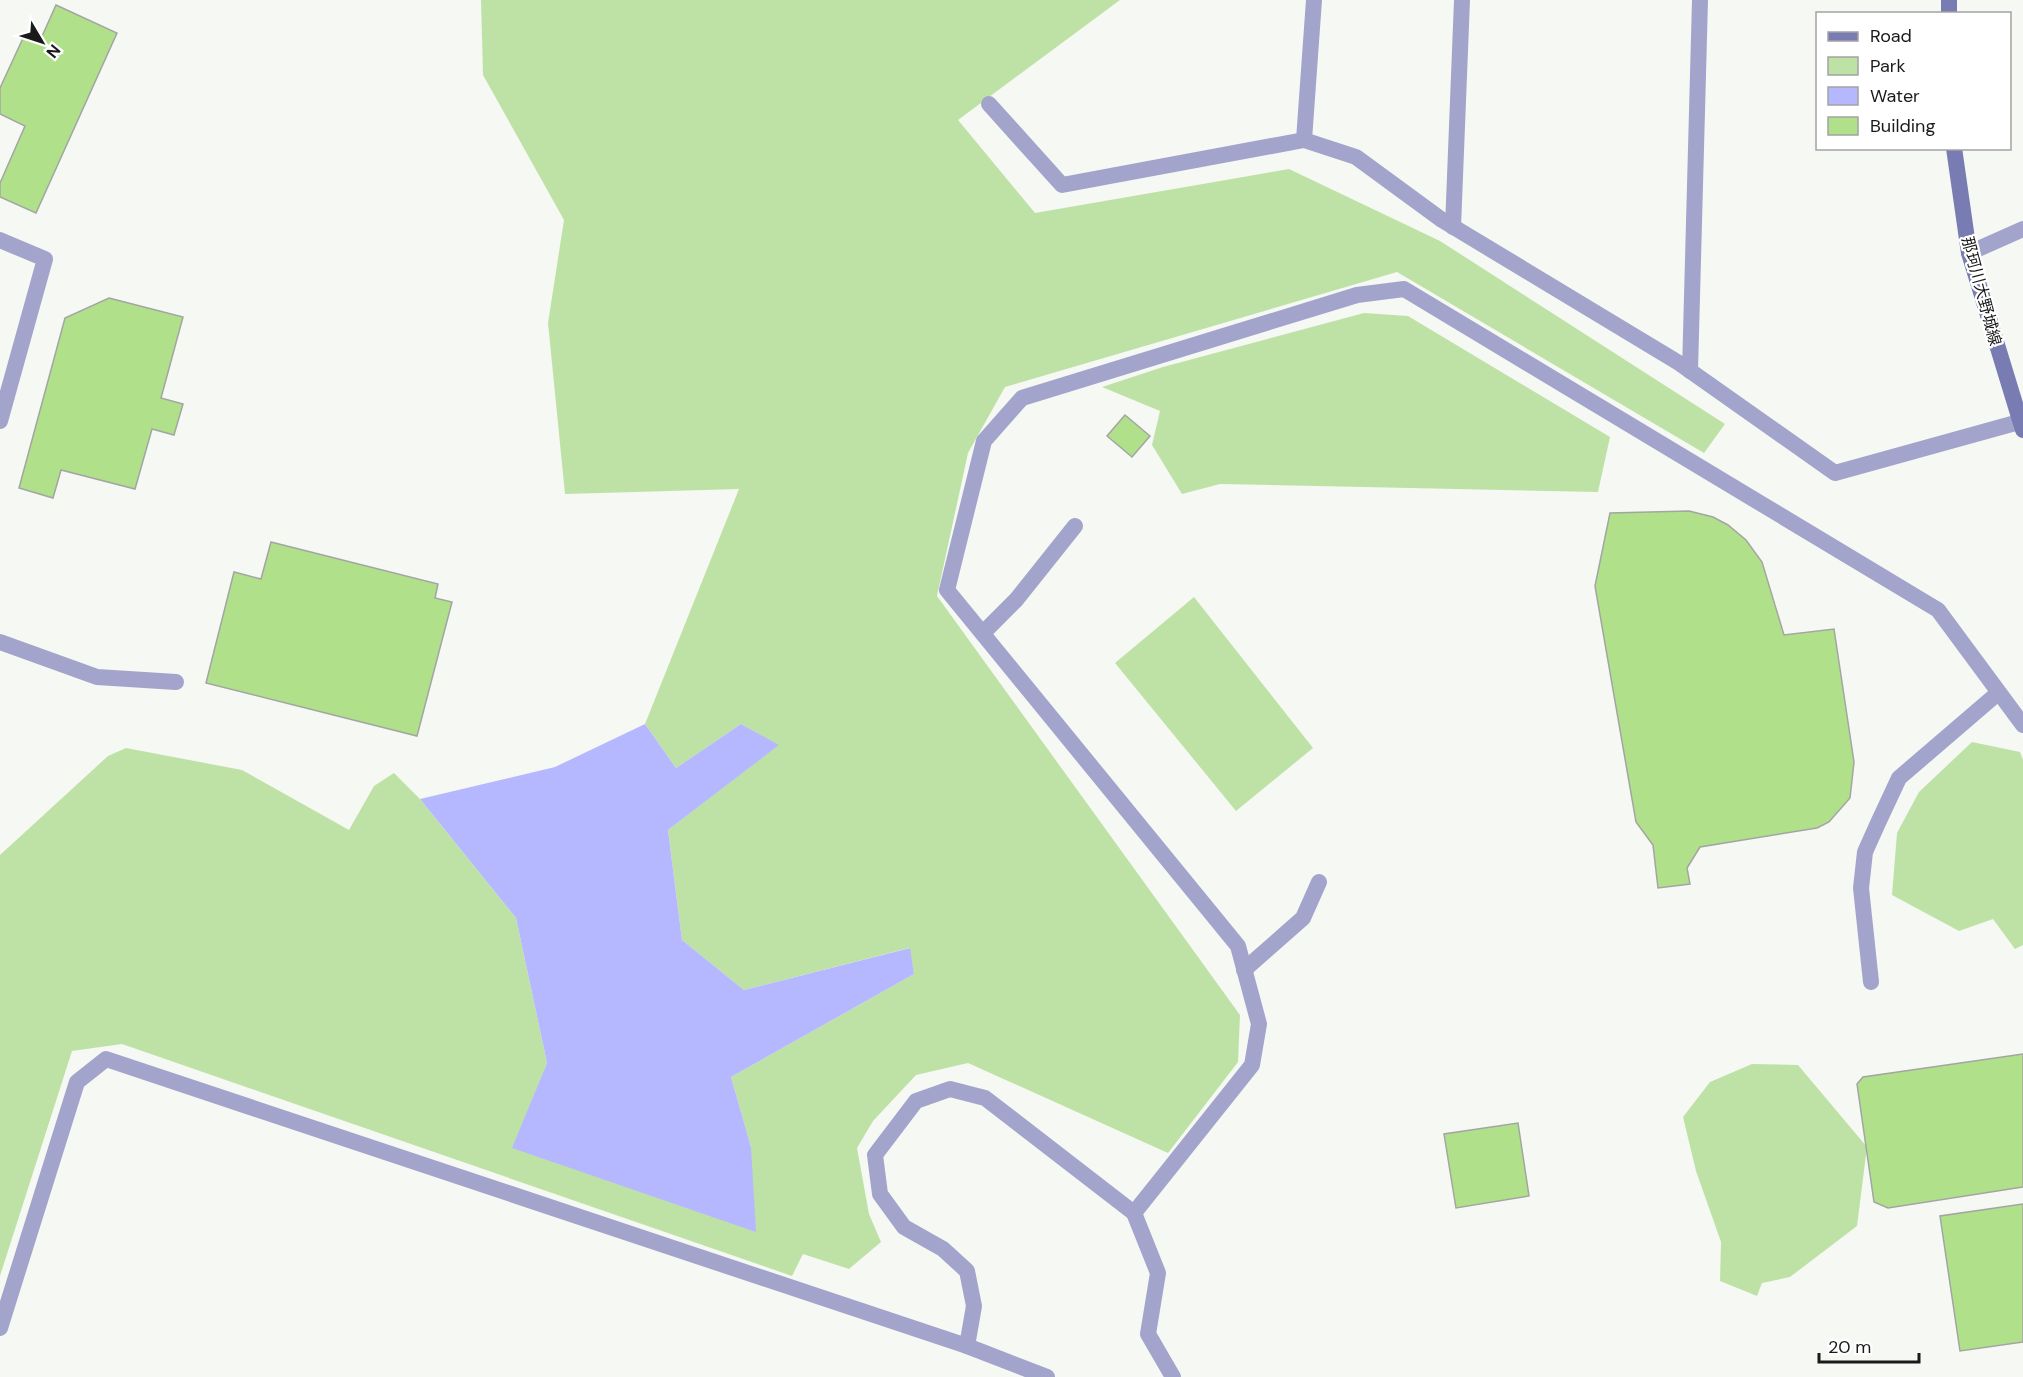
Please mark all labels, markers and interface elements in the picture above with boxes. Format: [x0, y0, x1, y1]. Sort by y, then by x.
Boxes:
north arrow [12, 12, 72, 72]
legend [1816, 12, 2011, 150]
text: Road [1870, 24, 1912, 48]
text: N [41, 40, 65, 62]
text: Park [1870, 54, 1906, 78]
text: Water [1870, 84, 1920, 108]
text: Building [1870, 114, 1935, 138]
street label: 那珂川大野城線 [1957, 234, 2006, 348]
scale bar [1819, 1326, 1920, 1364]
text: 20 m [1828, 1335, 1871, 1359]

